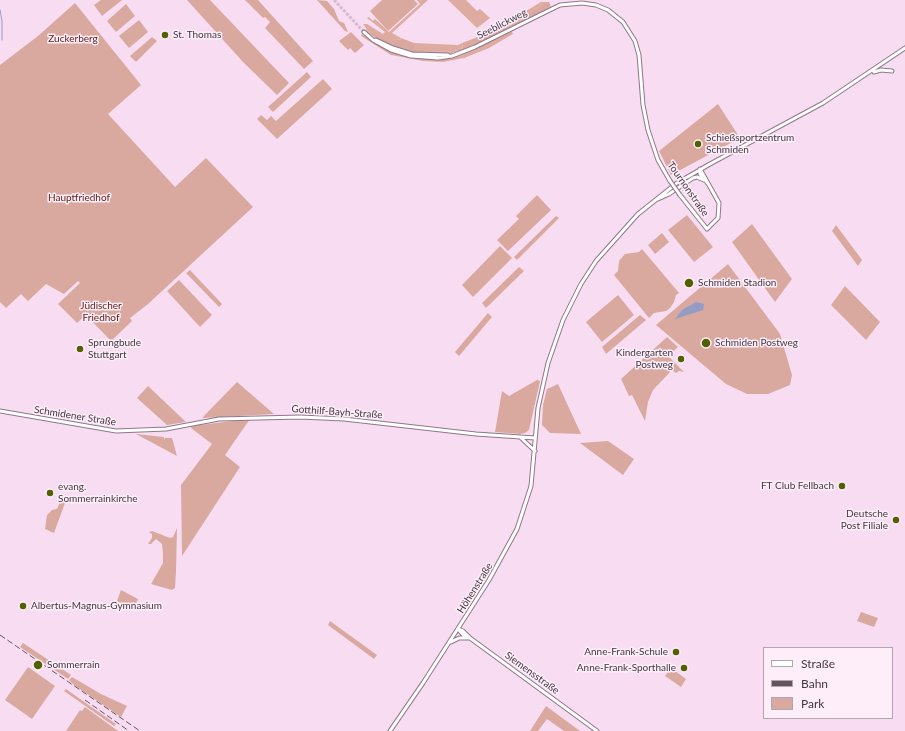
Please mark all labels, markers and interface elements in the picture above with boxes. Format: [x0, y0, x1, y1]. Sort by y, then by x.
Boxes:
street label: Seeblickweg [475, 6, 529, 42]
place label: St. Thomas [173, 29, 221, 41]
marker: St. Thomas [160, 30, 170, 40]
park label: Zuckerberg [48, 33, 98, 45]
place label: Schießsportzentrum Schmiden [706, 132, 794, 156]
marker: Schießsportzentrum Schmiden [693, 139, 703, 149]
street label: Tournonstraße [665, 159, 711, 219]
park label: Hauptfriedhof [48, 192, 110, 204]
marker: Schmiden Stadion [683, 277, 695, 289]
place label: Schmiden Stadion [698, 277, 776, 289]
park label: Jüdischer Friedhof [80, 300, 122, 324]
place label: Sprungbude Stuttgart [88, 337, 141, 360]
marker: Schmiden Postweg [700, 337, 712, 349]
place label: Schmiden Postweg [715, 337, 798, 349]
marker: Sprungbude Stuttgart [75, 344, 85, 354]
place label: Kindergarten Postweg [616, 347, 673, 370]
marker: Kindergarten Postweg [676, 354, 686, 364]
street label: Gotthilf-Bayh-Straße [291, 403, 383, 421]
street label: Schmidener Straße [33, 404, 117, 428]
place label: FT Club Fellbach [761, 480, 834, 492]
place label: evang. Sommerrainkirche [58, 481, 137, 504]
marker: FT Club Fellbach [837, 481, 847, 491]
marker: evang. Sommerrainkirche [45, 488, 55, 498]
place label: Deutsche Post Filiale [841, 508, 888, 532]
marker: Deutsche Post Filiale [891, 515, 901, 525]
street label: Höhenstraße [455, 561, 495, 615]
place label: Albertus-Magnus-Gymnasium [31, 600, 162, 612]
marker: Albertus-Magnus-Gymnasium [18, 601, 28, 611]
place label: Anne-Frank-Schule [584, 646, 668, 658]
marker: Anne-Frank-Schule [671, 647, 681, 657]
legend [763, 647, 893, 719]
street label: Siemensstraße [503, 649, 561, 697]
text: Straße [801, 656, 835, 671]
marker: Sommerrain [32, 659, 44, 671]
place label: Sommerrain [47, 659, 100, 671]
place label: Anne-Frank-Sporthalle [577, 662, 676, 674]
marker: Anne-Frank-Sporthalle [679, 663, 689, 673]
text: Bahn [801, 676, 828, 691]
text: Park [801, 696, 824, 711]

